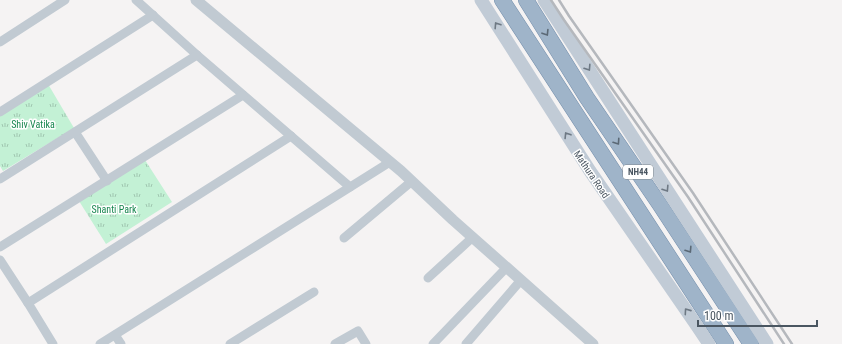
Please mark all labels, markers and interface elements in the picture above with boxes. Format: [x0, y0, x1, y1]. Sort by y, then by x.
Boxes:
one-way arrow [494, 22, 502, 29]
one-way arrow [542, 29, 549, 36]
one-way arrow [583, 64, 591, 71]
park label: Shiv Vatika [11, 119, 55, 130]
one-way arrow [564, 132, 571, 139]
one-way arrow [612, 138, 620, 145]
street label: Mathura Road [572, 148, 612, 200]
road number: NH44 [623, 165, 653, 179]
one-way arrow [661, 185, 669, 192]
park label: Shanti Park [91, 204, 137, 215]
one-way arrow [685, 246, 692, 253]
scale bar [698, 302, 817, 328]
one-way arrow [685, 309, 692, 316]
text: 100 m [704, 309, 734, 323]

